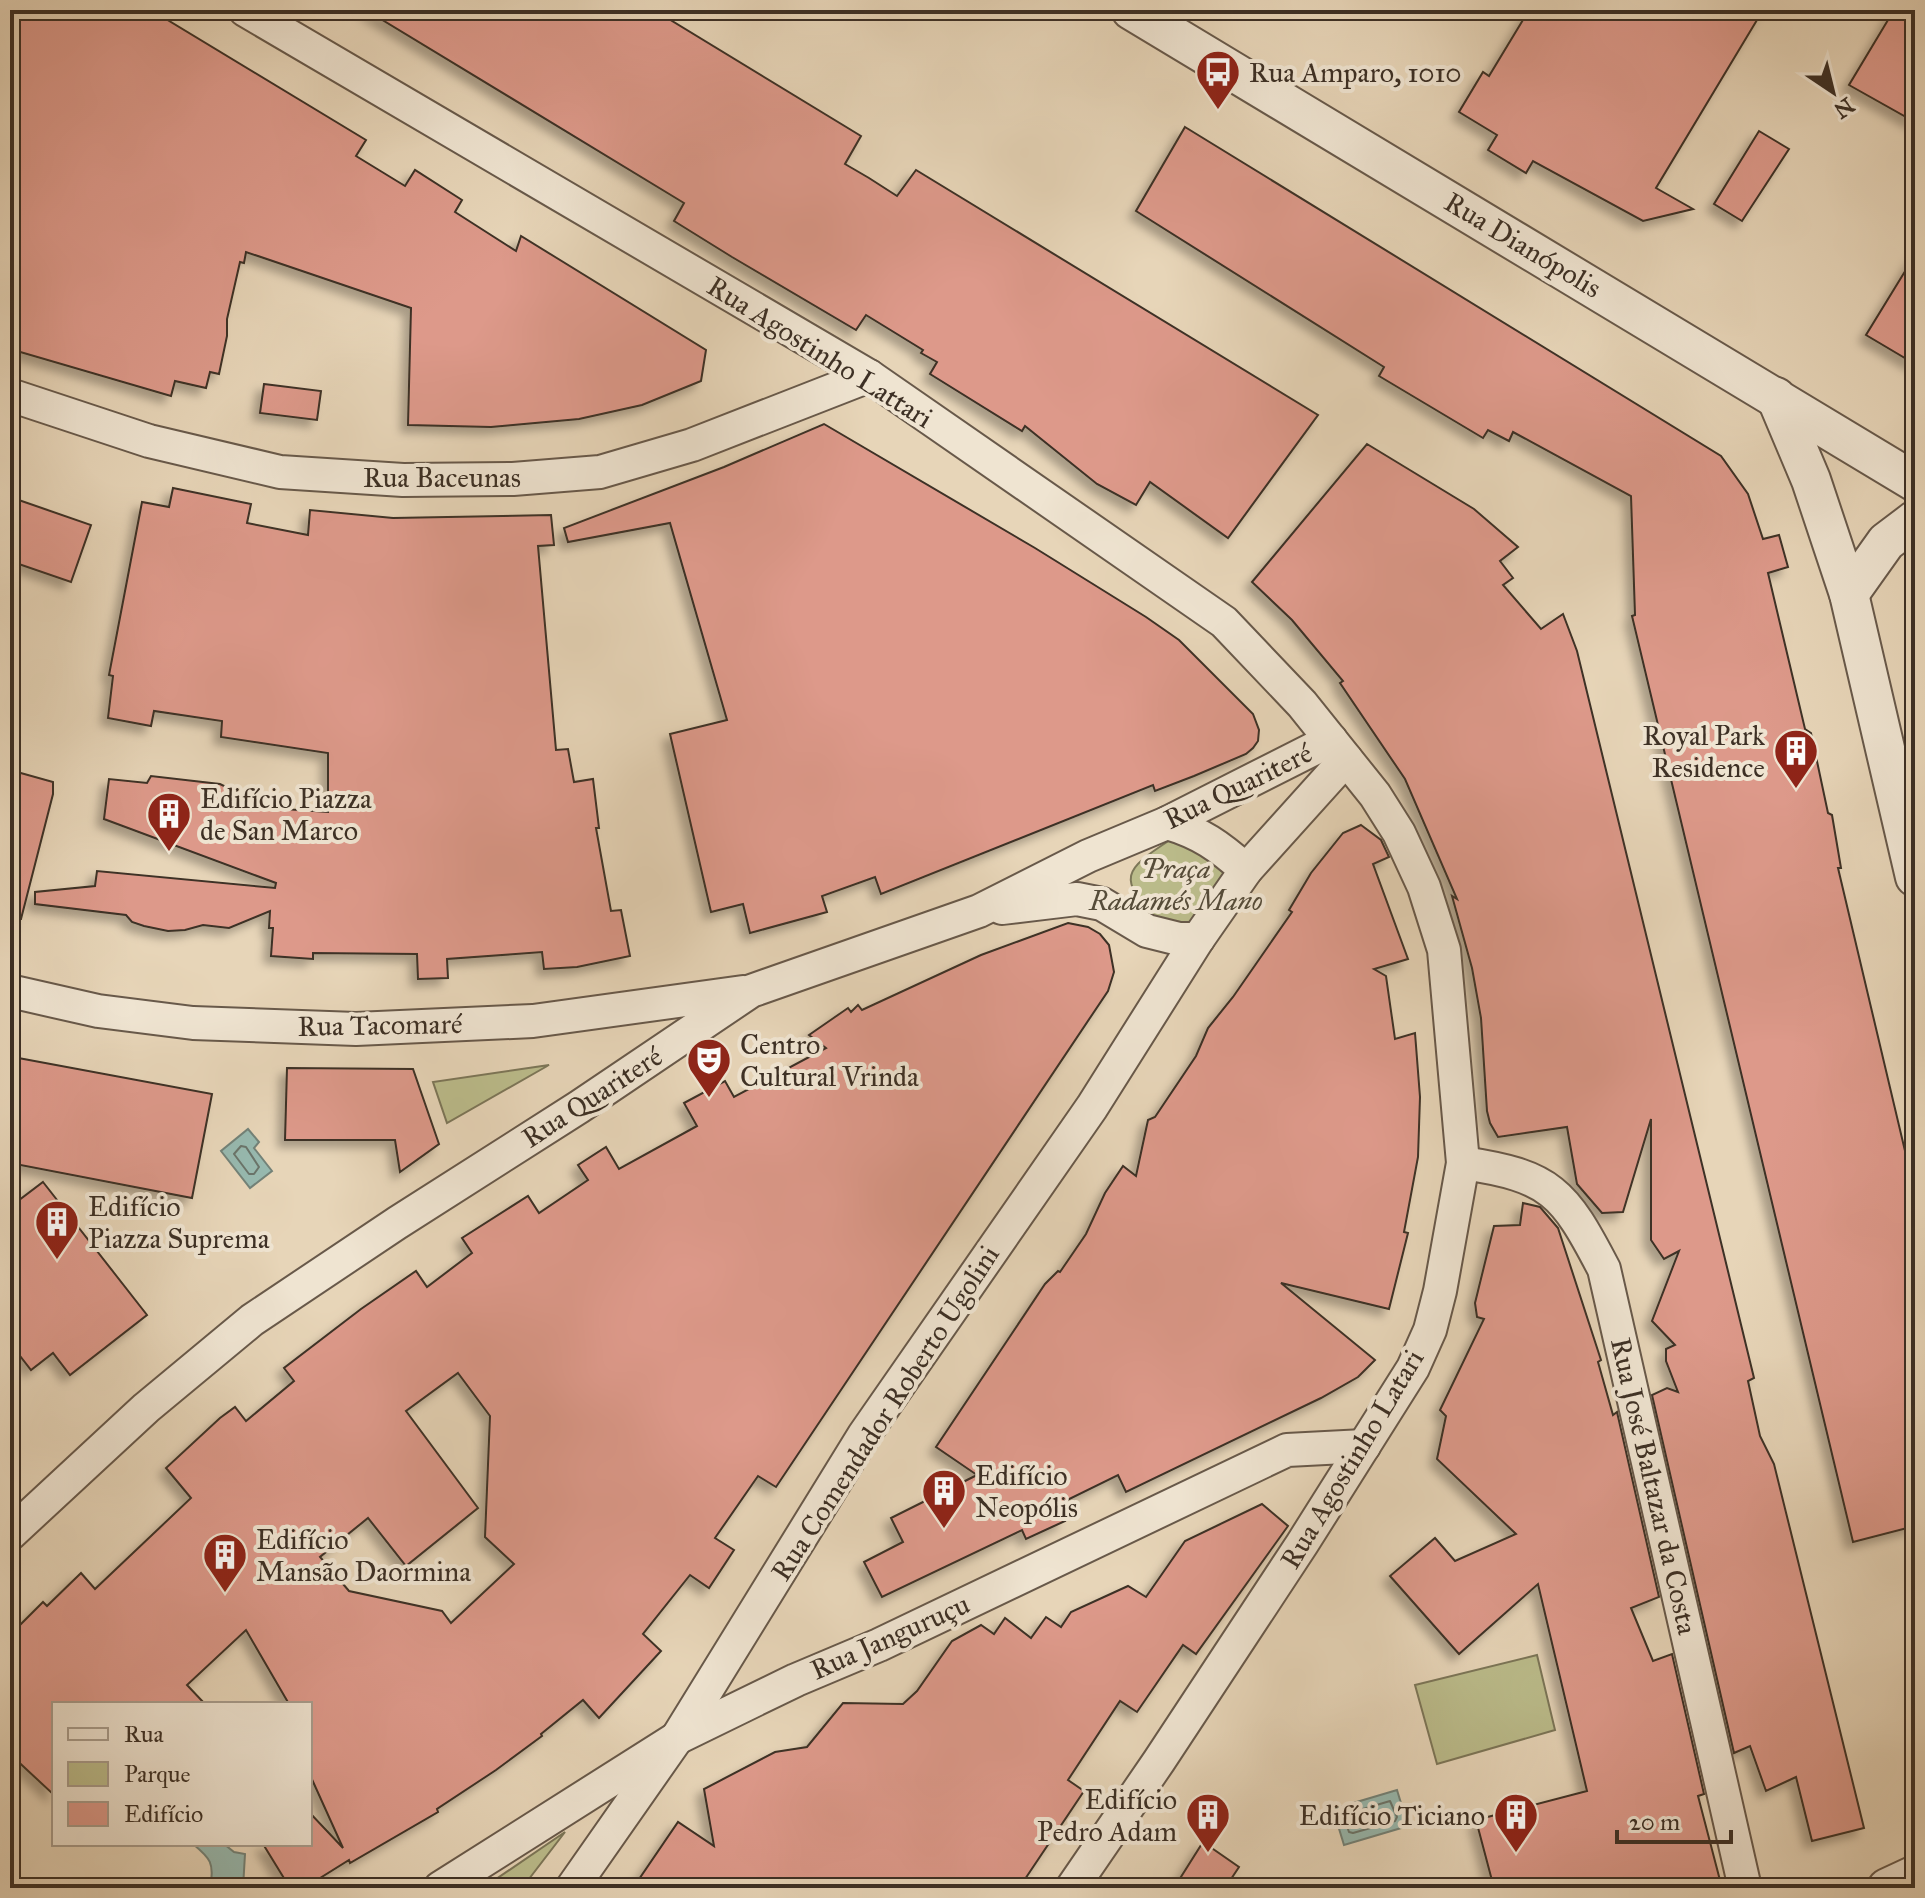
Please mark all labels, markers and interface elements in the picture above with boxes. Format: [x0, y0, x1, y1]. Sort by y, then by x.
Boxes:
bus stop icon: Rua Amparo, 1010 [1194, 48, 1242, 111]
north arrow [1793, 52, 1873, 132]
place label: Rua Amparo, 1010 [1249, 55, 1462, 90]
text: N [1829, 92, 1860, 125]
street label: Rua Dianópolis [1438, 184, 1608, 306]
street label: Rua Agostinho Lattari [701, 268, 940, 436]
street label: Rua Baceunas [363, 460, 521, 495]
place label: Royal Park Residence [1642, 718, 1765, 785]
building icon: Royal Park Residence [1772, 727, 1820, 790]
street label: Rua Quariteré [1158, 735, 1318, 837]
place label: Edifício Piazza de San Marco [200, 781, 372, 848]
building icon: Edifício Piazza de San Marco [145, 790, 193, 853]
park label: Praça Radamés Mano [1088, 851, 1263, 918]
street label: Rua Tacomaré [297, 1006, 463, 1044]
place label: Centro Cultural Vrinda [740, 1027, 919, 1094]
theatre icon: Centro Cultural Vrinda [685, 1036, 733, 1099]
street label: Rua Quariteré [515, 1038, 669, 1155]
place label: Edifício Piazza Suprema [88, 1189, 270, 1256]
building icon: Edifício Piazza Suprema [33, 1198, 81, 1261]
street label: Rua Comendador Roberto Ugolini [763, 1238, 1007, 1587]
street label: Rua José Baltazar da Costa [1603, 1334, 1705, 1638]
street label: Rua Agostinho Latari [1273, 1343, 1431, 1575]
place label: Edifício Neopólis [975, 1458, 1078, 1525]
building icon: Edifício Neopólis [920, 1467, 968, 1530]
place label: Edifício Mansão Daormina [256, 1522, 471, 1589]
building icon: Edifício Mansão Daormina [201, 1531, 249, 1594]
street label: Rua Janguruçu [805, 1586, 975, 1688]
legend [52, 1702, 312, 1846]
text: Rua [124, 1719, 164, 1749]
text: Parque [124, 1759, 191, 1789]
place label: Edifício Pedro Adam [1037, 1782, 1177, 1849]
building icon: Edifício Pedro Adam [1184, 1791, 1232, 1854]
building icon: Edifício Ticiano [1492, 1791, 1540, 1854]
scale bar [1617, 1794, 1731, 1844]
place label: Edifício Ticiano [1299, 1798, 1485, 1833]
text: Edifício [124, 1799, 203, 1829]
text: 20 m [1629, 1807, 1680, 1837]

